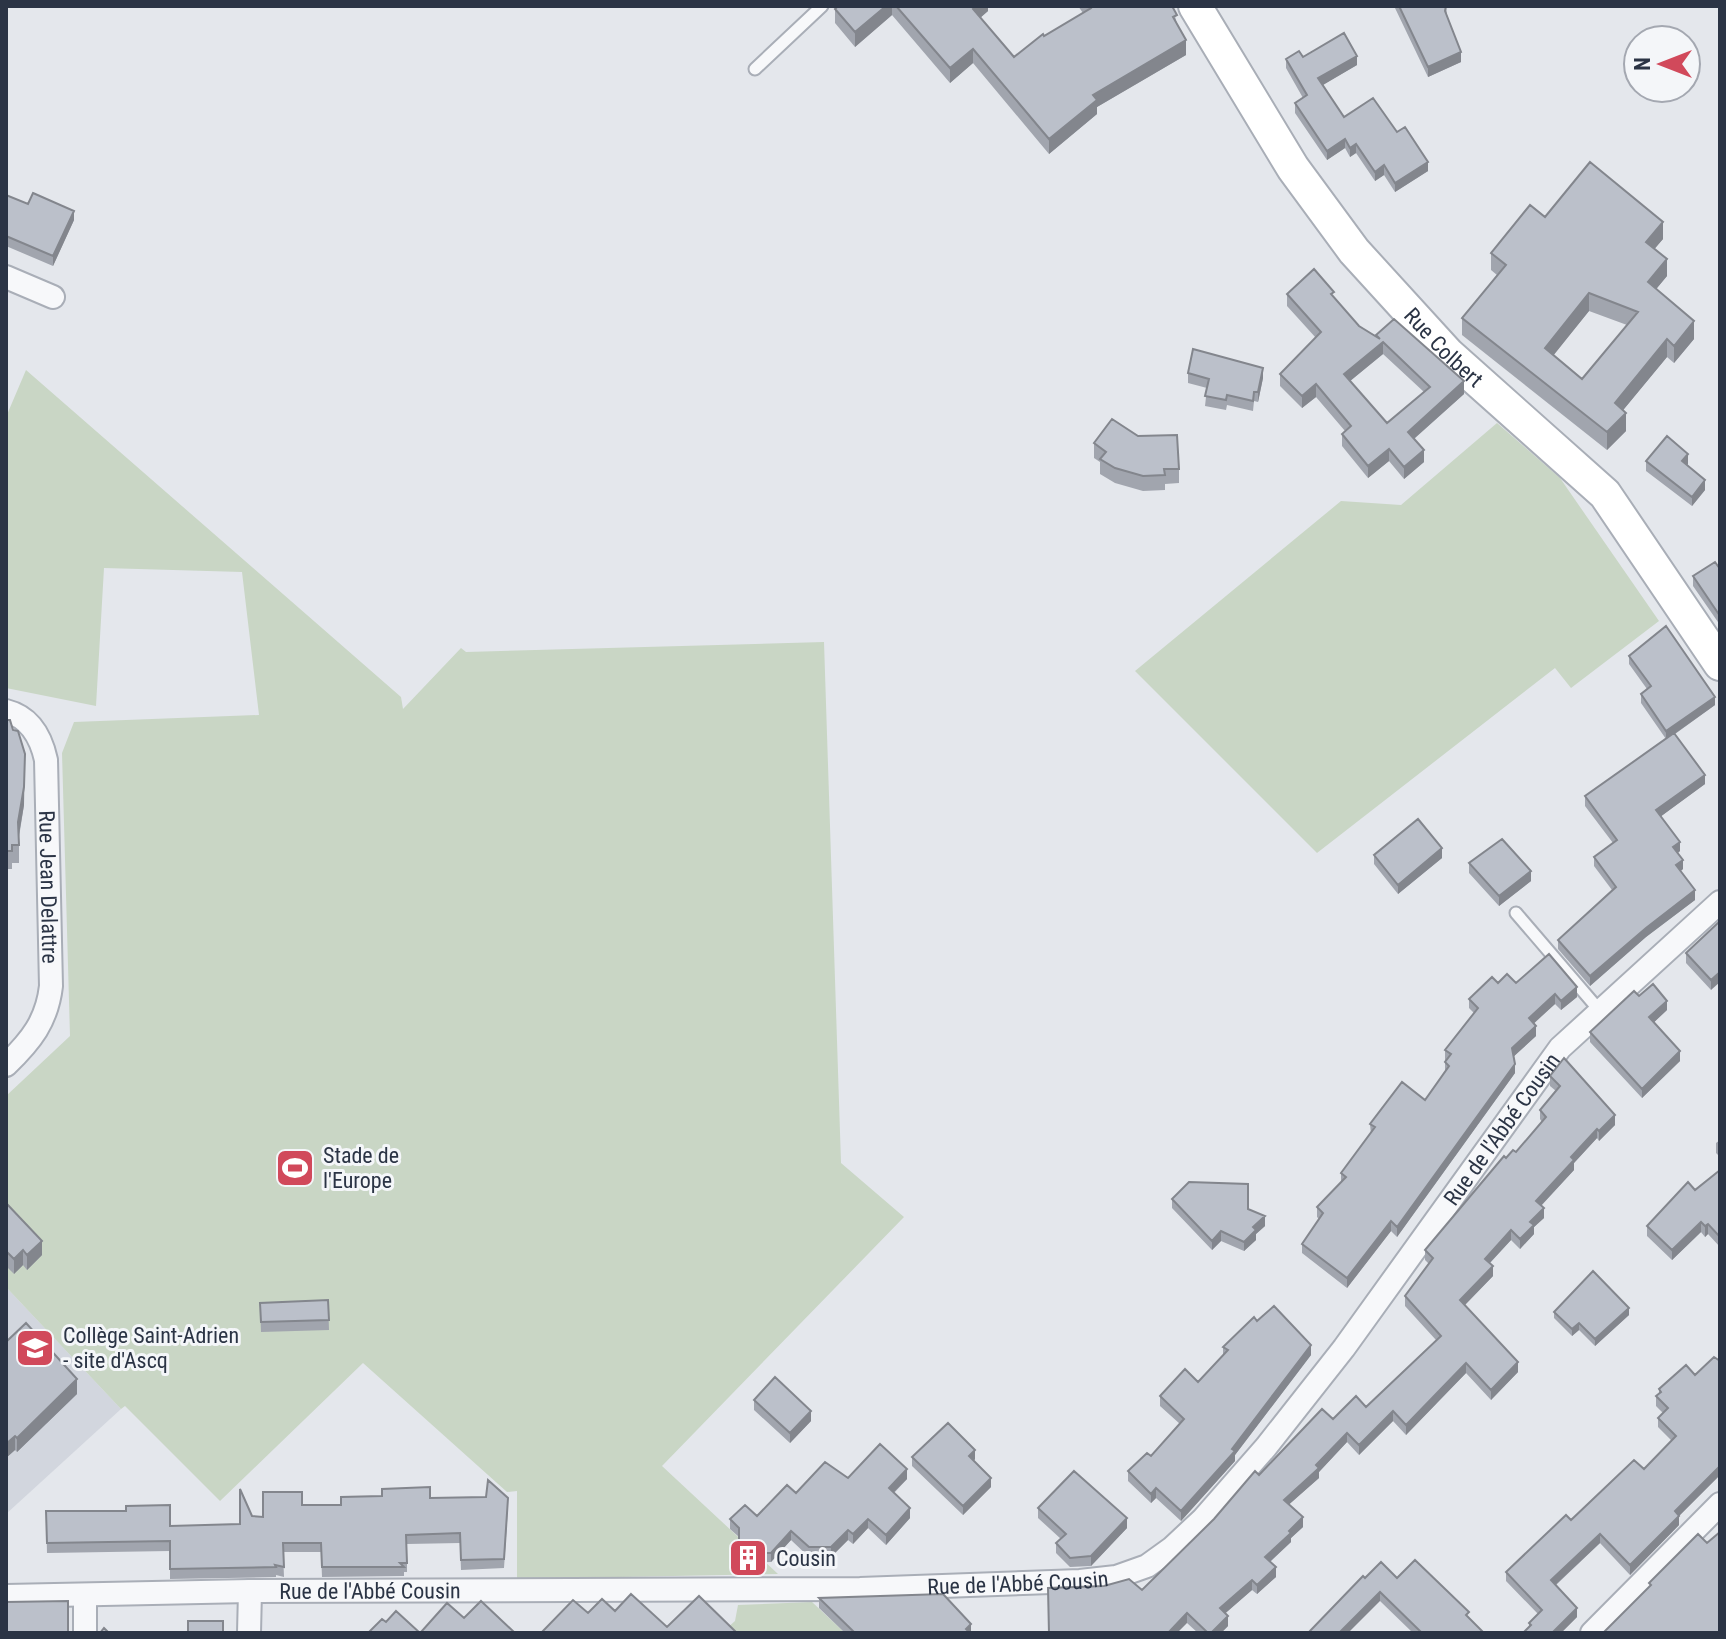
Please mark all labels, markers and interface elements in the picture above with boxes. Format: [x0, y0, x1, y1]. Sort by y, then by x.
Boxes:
north arrow [1622, 24, 1702, 104]
text: N [1630, 57, 1655, 71]
street label: Rue Colbert [1399, 303, 1488, 392]
street label: Rue Jean Delattre [34, 810, 63, 964]
street label: Rue de l'Abbé Cousin [1439, 1049, 1565, 1210]
place label: Stade de l'Europe [323, 1143, 399, 1193]
sports icon: Stade de l'Europe [274, 1147, 316, 1189]
place label: Collège Saint-Adrien - site d'Ascq [63, 1323, 239, 1373]
school or university icon: Collège Saint-Adrien - site d'Ascq [14, 1327, 56, 1369]
building icon: Cousin [727, 1537, 769, 1579]
place label: Cousin [776, 1546, 836, 1571]
street label: Rue de l'Abbé Cousin [927, 1566, 1110, 1600]
street label: Rue de l'Abbé Cousin [279, 1578, 461, 1604]

